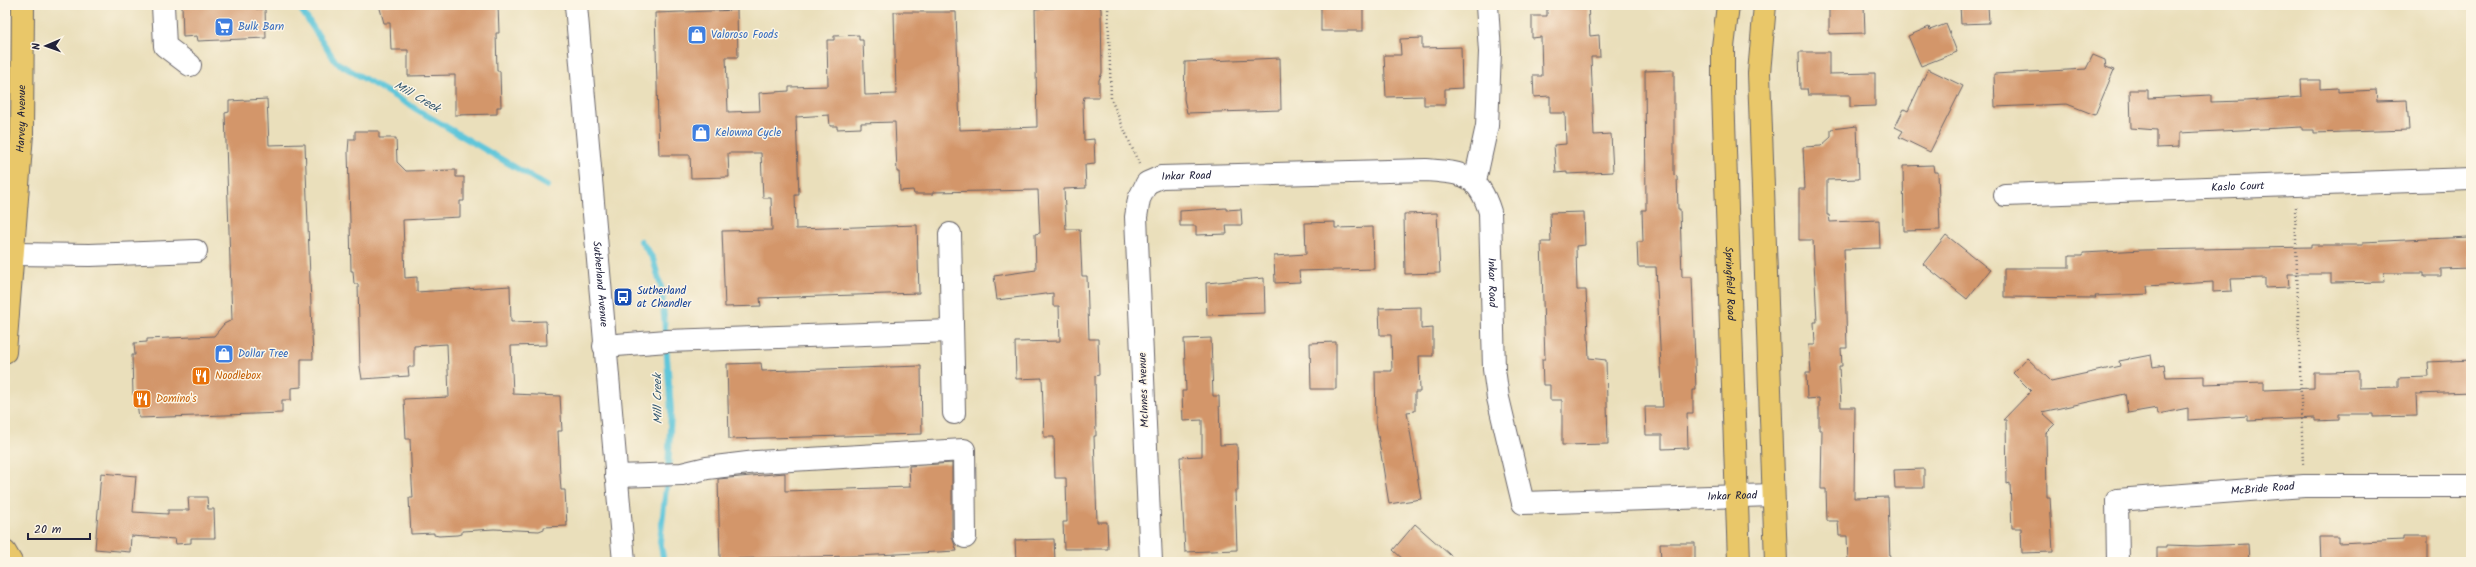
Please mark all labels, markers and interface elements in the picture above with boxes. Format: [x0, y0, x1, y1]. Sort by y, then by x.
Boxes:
supermarket icon: Bulk Barn [213, 16, 235, 38]
place label: Bulk Barn [238, 18, 284, 36]
shop icon: Valoroso Foods [686, 24, 708, 46]
north arrow [26, 26, 66, 66]
place label: Valoroso Foods [711, 26, 779, 44]
text: N [28, 42, 46, 50]
water label: Mill Creek [390, 76, 446, 119]
street label: Harvey Avenue [12, 85, 31, 153]
shop icon: Kelowna Cycle [690, 122, 712, 144]
place label: Kelowna Cycle [715, 124, 781, 142]
street label: Inkar Road [1161, 167, 1212, 186]
street label: Kaslo Court [2211, 177, 2266, 197]
street label: Sutherland Avenue [587, 240, 613, 328]
street label: Springfield Road [1719, 246, 1740, 321]
street label: Inkar Road [1482, 257, 1501, 308]
place label: Sutherland at Chandler [637, 282, 692, 313]
bus stop icon: Sutherland at Chandler [612, 286, 634, 308]
shop icon: Dollar Tree [213, 343, 235, 365]
place label: Dollar Tree [238, 345, 288, 363]
street label: McInnes Avenue [1134, 352, 1154, 428]
restaurant icon: Noodlebox [190, 365, 212, 387]
place label: Noodlebox [215, 367, 261, 385]
water label: Mill Creek [648, 371, 668, 424]
restaurant icon: Domino's [131, 388, 153, 410]
place label: Domino's [156, 390, 197, 408]
street label: McBride Road [2230, 478, 2296, 500]
street label: Inkar Road [1707, 486, 1758, 506]
scale bar [28, 515, 90, 541]
text: 20 m [34, 520, 62, 539]

